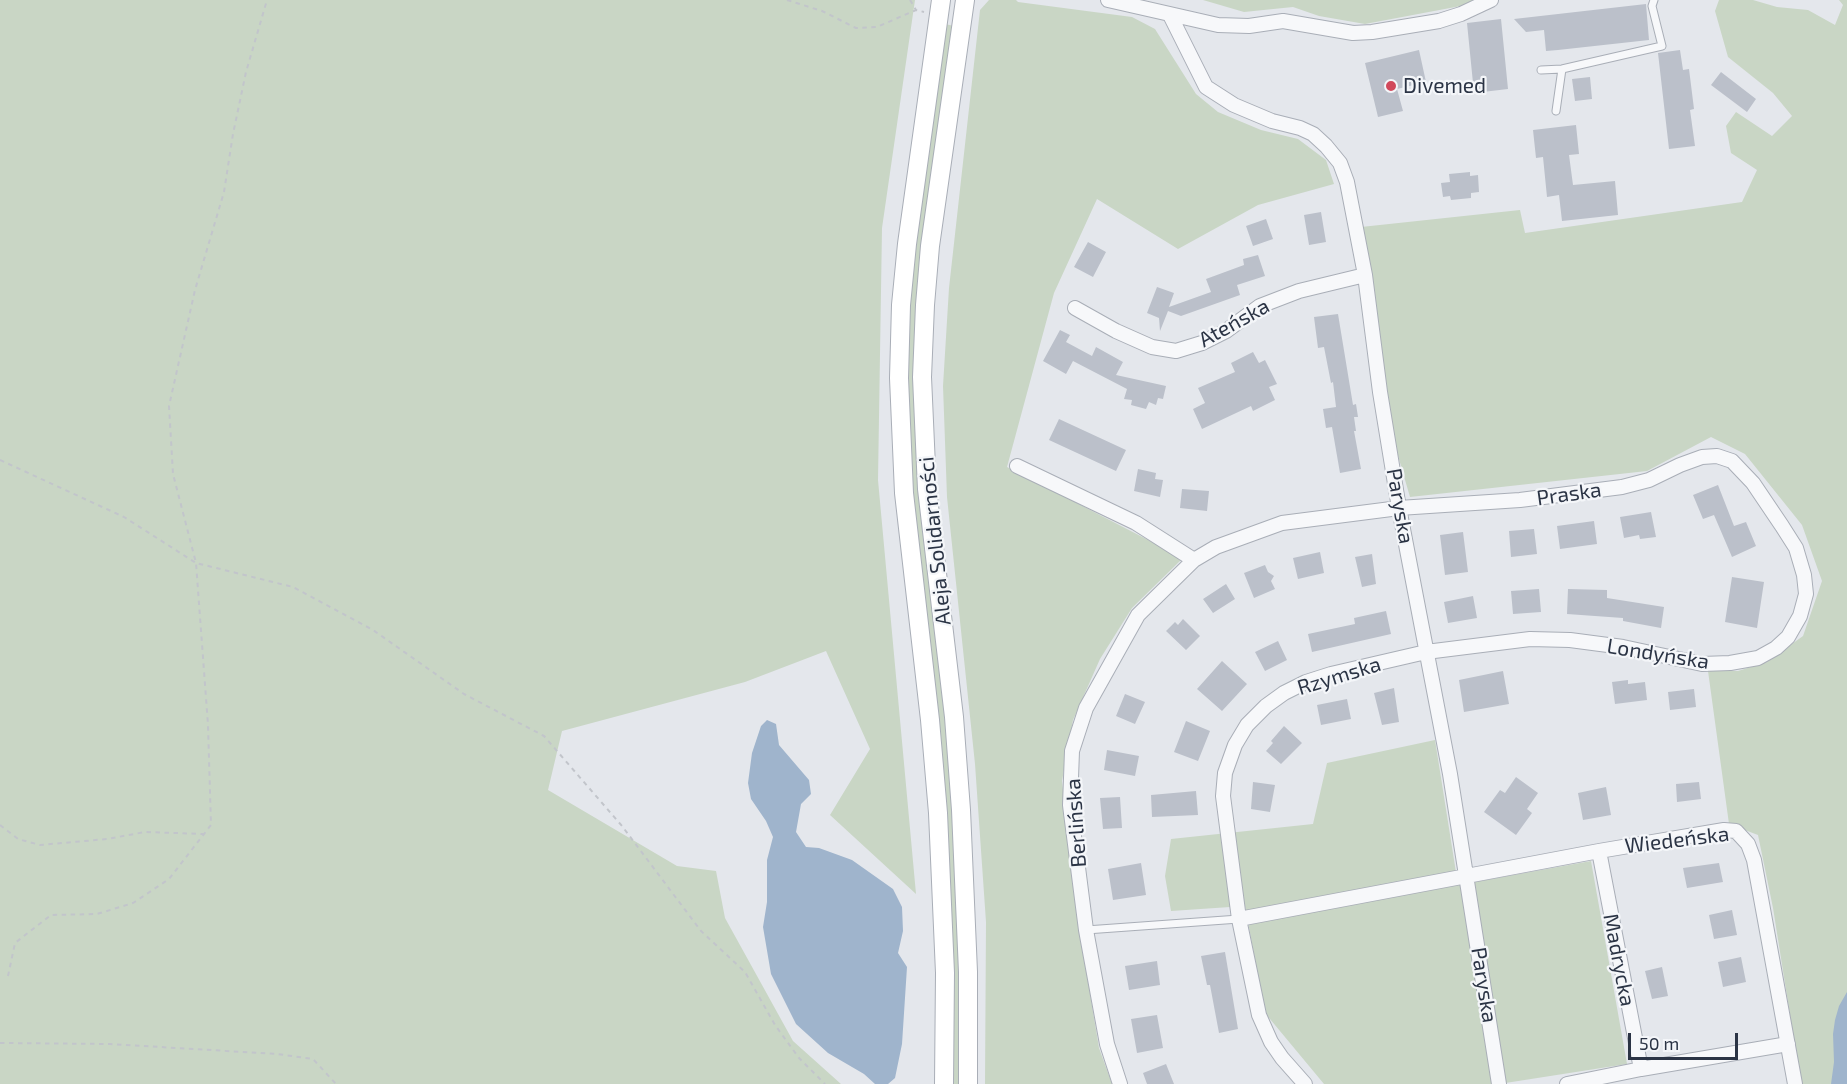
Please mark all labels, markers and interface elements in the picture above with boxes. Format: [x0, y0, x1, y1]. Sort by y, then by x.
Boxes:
place label: Divemed [1403, 73, 1486, 99]
marker: Divemed [1384, 79, 1398, 93]
street label: Ateńska [1194, 293, 1274, 353]
street label: Aleja Solidarności [914, 455, 956, 627]
street label: Paryska [1381, 466, 1419, 546]
street label: Praska [1535, 477, 1603, 511]
street label: Londyńska [1605, 633, 1711, 675]
street label: Rzymska [1294, 651, 1384, 701]
street label: Berlińska [1060, 778, 1092, 868]
street label: Wiedeńska [1623, 821, 1731, 859]
street label: Madrycka [1598, 912, 1640, 1008]
street label: Paryska [1466, 945, 1502, 1025]
scale bar [1631, 1021, 1740, 1059]
text: 50 m [1639, 1032, 1679, 1054]

